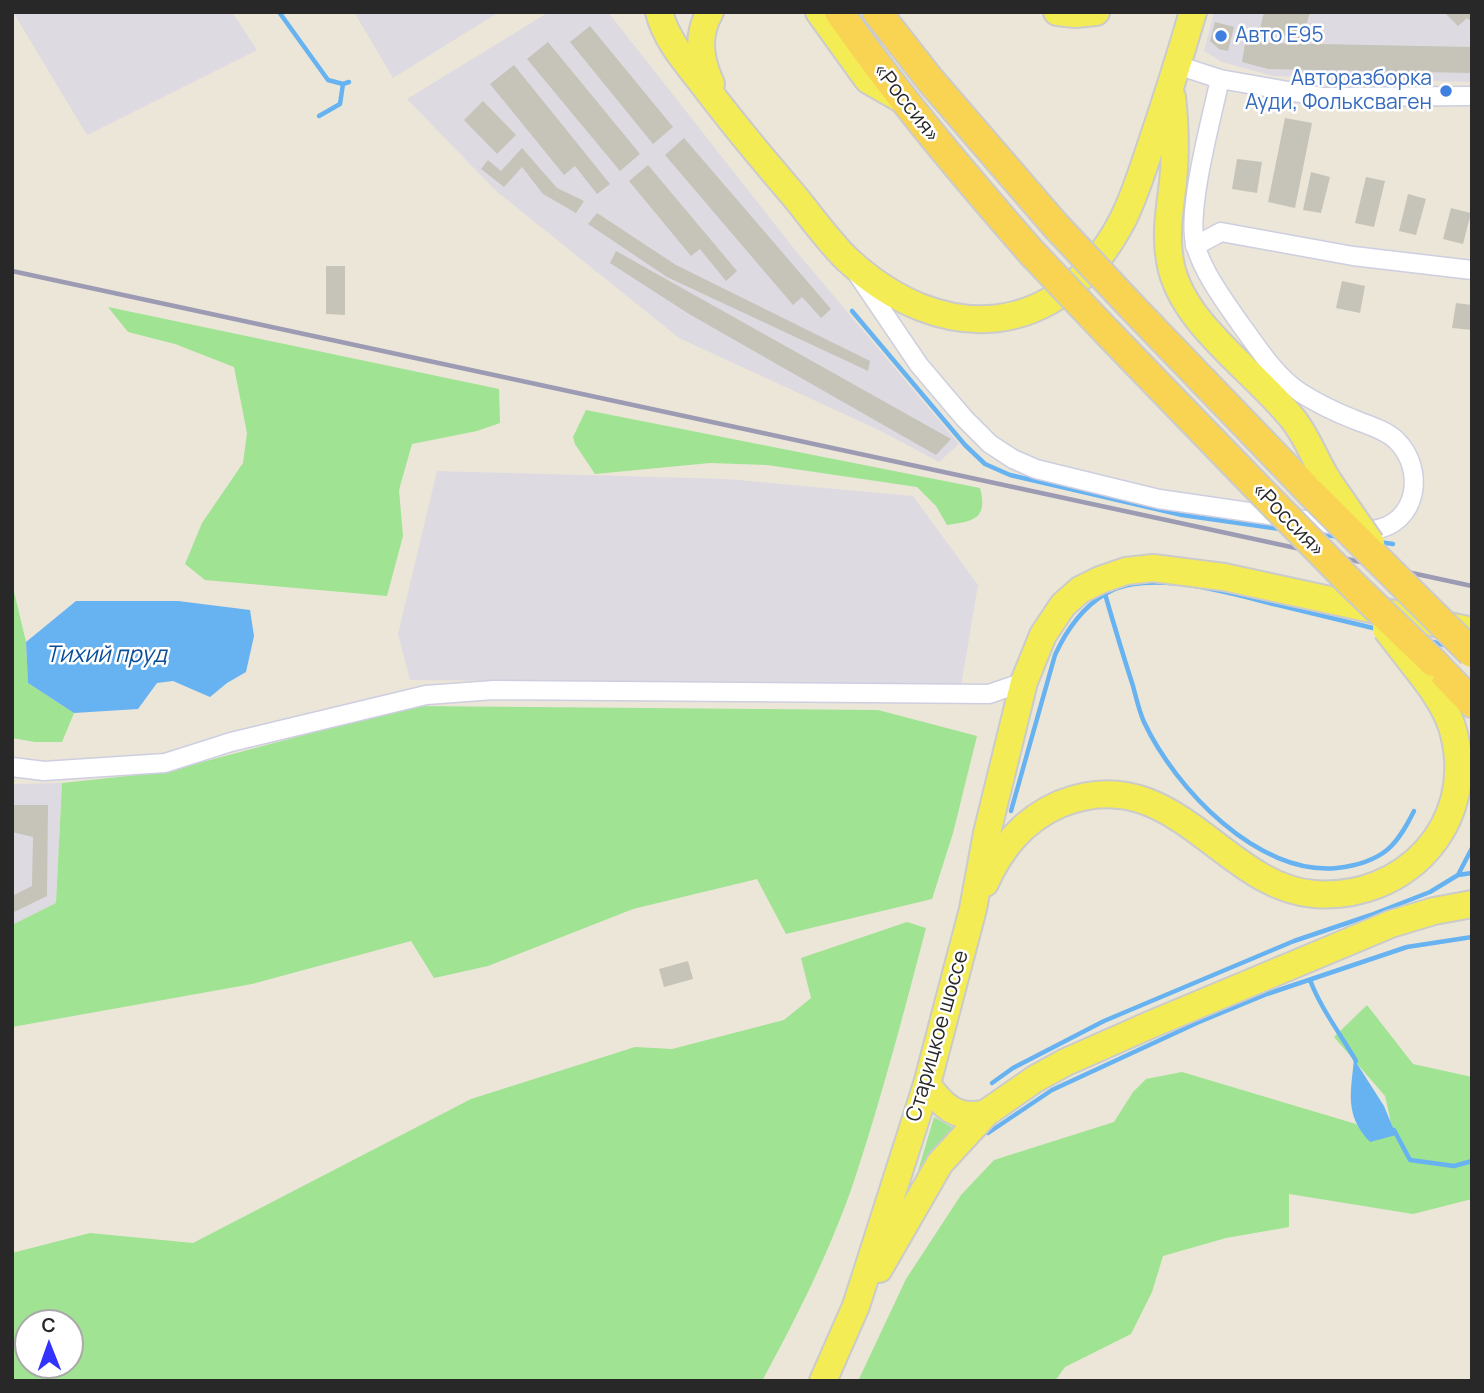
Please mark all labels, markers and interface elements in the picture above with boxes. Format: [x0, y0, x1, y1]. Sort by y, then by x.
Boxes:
place label: Авто E95 [1235, 23, 1324, 49]
marker: Авто E95 [1213, 28, 1229, 44]
street label: «Россия» [867, 58, 945, 148]
place label: Авторазборка Ауди, Фольксваген [1245, 66, 1432, 116]
marker: Авторазборка Ауди, Фольксваген [1438, 83, 1454, 99]
street label: «Россия» [1246, 477, 1330, 563]
water label: Тихий пруд [45, 642, 167, 670]
street label: Старицкое шоссе [902, 947, 974, 1125]
north arrow [14, 1309, 84, 1379]
text: С [41, 1312, 56, 1338]

